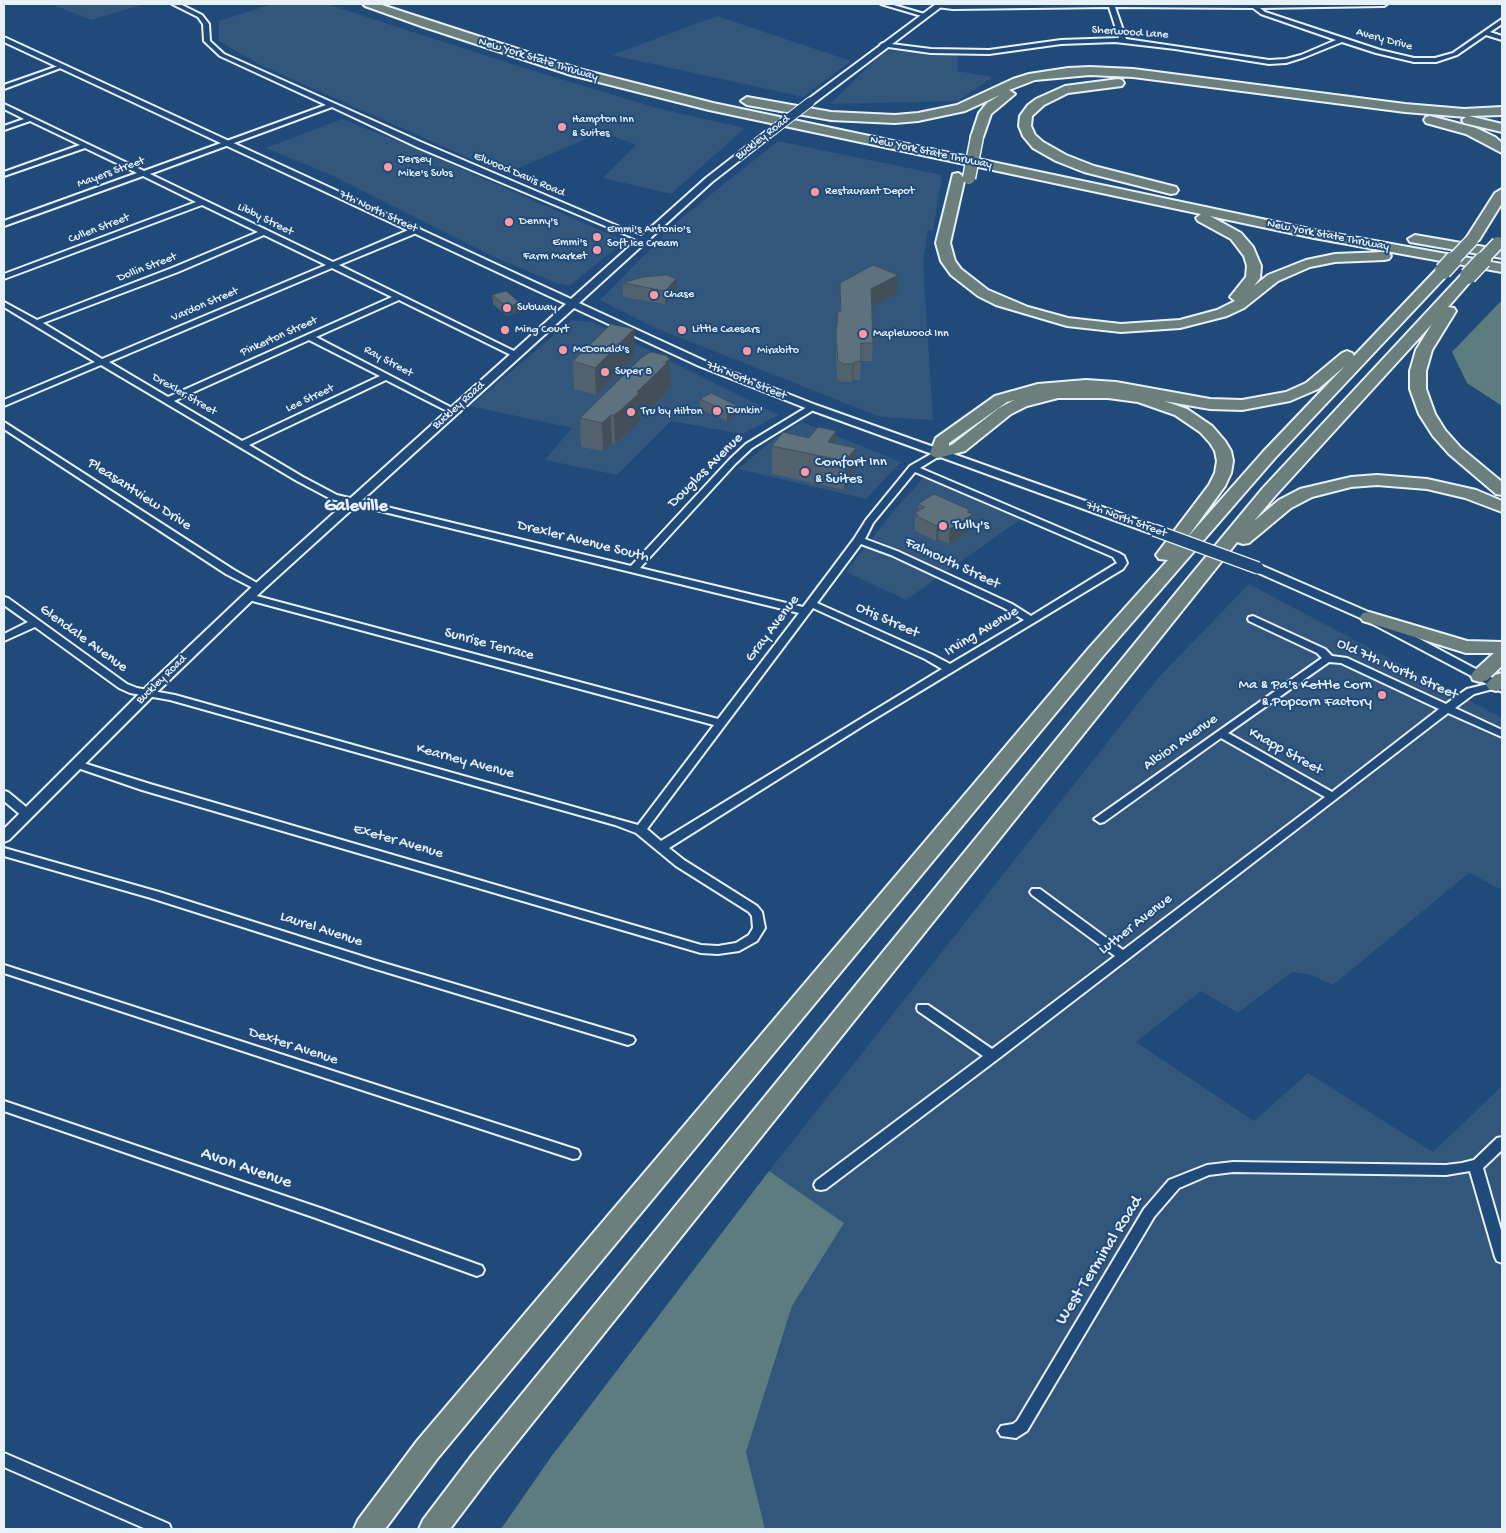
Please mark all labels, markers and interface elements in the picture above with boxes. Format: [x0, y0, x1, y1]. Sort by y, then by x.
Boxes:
street label: Sherwood Lane [1091, 23, 1169, 43]
street label: Avery Drive [1354, 26, 1414, 54]
street label: New York State Thruway [476, 35, 600, 85]
street label: Buckley Road [733, 112, 793, 164]
place label: Hampton Inn & Suites [572, 113, 634, 141]
marker: Hampton Inn & Suites [556, 121, 568, 133]
street label: New York State Thruway [869, 133, 993, 173]
street label: Elwood Davis Road [471, 149, 567, 201]
place label: Jersey Mike's Subs [398, 153, 453, 181]
street label: Mayers Street [75, 154, 147, 192]
marker: Jersey Mike's Subs [382, 161, 394, 173]
place label: Restaurant Depot [825, 185, 914, 199]
marker: Restaurant Depot [809, 186, 821, 198]
street label: 7th North Street [336, 188, 420, 236]
street label: Libby Street [235, 200, 295, 240]
street label: Cullen Street [66, 211, 132, 247]
place label: Denny's [519, 215, 558, 229]
marker: Denny's [503, 216, 515, 228]
street label: New York State Thruway [1266, 217, 1390, 255]
place label: Emmi's Antonio's Soft Ice Cream [607, 223, 690, 251]
marker: Emmi's Antonio's Soft Ice Cream [591, 231, 603, 243]
place label: Emmi's Farm Market [523, 236, 587, 264]
marker: Emmi's Farm Market [591, 244, 603, 256]
street label: Dollin Street [115, 250, 179, 286]
street label: Vardon Street [169, 284, 241, 326]
place label: Chase [664, 288, 694, 302]
marker: Chase [648, 289, 660, 301]
place label: Subway [517, 301, 556, 315]
marker: Subway [501, 302, 513, 314]
street label: Pinkerton Street [238, 314, 320, 360]
place label: Ming Court [515, 323, 569, 337]
place label: Little Caesars [692, 323, 760, 337]
marker: Ming Court [499, 324, 511, 336]
marker: Little Caesars [676, 324, 688, 336]
place label: Maplewood Inn [873, 327, 949, 341]
marker: Maplewood Inn [857, 328, 869, 340]
street label: Ray Street [361, 343, 415, 381]
place label: McDonald's [573, 343, 629, 357]
marker: McDonald's [557, 344, 569, 356]
place label: Mirabito [757, 344, 799, 358]
marker: Mirabito [741, 345, 753, 357]
street label: 7th North Street [704, 358, 788, 404]
place label: Super 8 [615, 365, 652, 379]
marker: Super 8 [599, 366, 611, 378]
street label: Drexler Street [149, 371, 219, 419]
street label: Buckley Road [430, 379, 488, 433]
street label: Lee Street [284, 382, 336, 416]
place label: Dunkin' [727, 404, 763, 418]
place label: Tru by Hilton [641, 405, 702, 419]
marker: Dunkin' [711, 405, 723, 417]
marker: Tru by Hilton [625, 406, 637, 418]
street label: Douglas Avenue [665, 430, 747, 512]
place label: Comfort Inn & Suites [815, 454, 887, 489]
street label: Pleasantview Drive [84, 455, 194, 535]
marker: Comfort Inn & Suites [799, 466, 811, 478]
district label: Galeville [324, 496, 388, 518]
street label: 7th North Street [1084, 499, 1168, 541]
street label: Drexler Avenue South [515, 517, 651, 567]
place label: Tully's [953, 517, 989, 535]
marker: Tully's [937, 520, 949, 532]
street label: Falmouth Street [902, 534, 1002, 594]
street label: Gray Avenue [742, 592, 804, 666]
street label: Otis Street [853, 599, 921, 643]
street label: Glendale Avenue [35, 601, 131, 677]
street label: Irving Avenue [942, 603, 1022, 661]
street label: Sunrise Terrace [442, 624, 536, 666]
street label: Old 7th North Street [1334, 635, 1460, 705]
street label: Buckley Road [134, 652, 190, 708]
place label: Ma & Pa's Kettle Corn & Popcorn Factory [1239, 677, 1372, 712]
marker: Ma & Pa's Kettle Corn & Popcorn Factory [1376, 689, 1388, 701]
street label: Albion Avenue [1140, 711, 1222, 775]
street label: Knapp Street [1245, 724, 1325, 780]
street label: Kearney Avenue [414, 740, 516, 784]
street label: Exeter Avenue [351, 821, 445, 863]
street label: Luther Avenue [1096, 891, 1176, 959]
street label: Laurel Avenue [277, 908, 365, 952]
street label: Dexter Avenue [246, 1024, 340, 1070]
street label: Avon Avenue [198, 1143, 294, 1195]
street label: West Terminal Road [1052, 1192, 1148, 1330]

